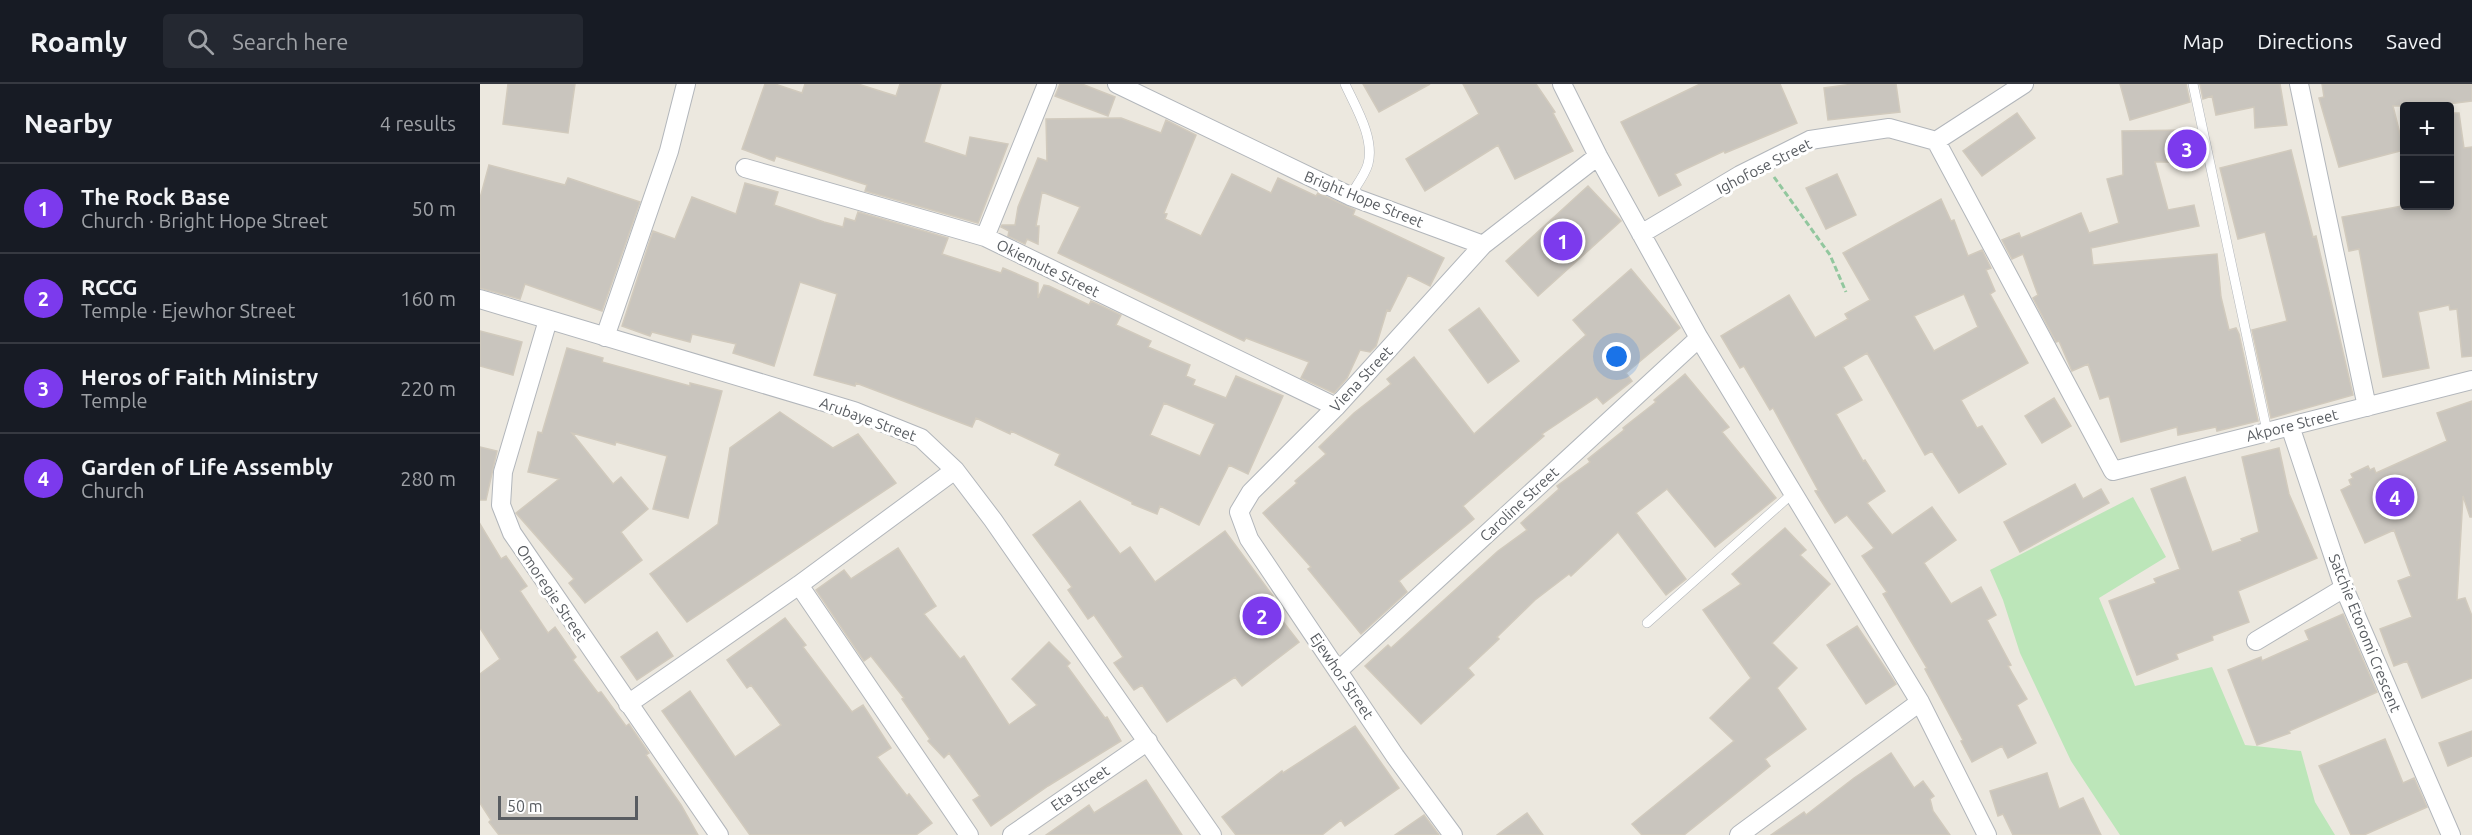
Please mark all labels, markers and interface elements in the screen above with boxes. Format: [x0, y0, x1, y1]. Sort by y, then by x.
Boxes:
search box [163, 14, 583, 68]
icon: search [184, 25, 217, 58]
text: Roamly [30, 26, 127, 57]
text: Search here [232, 29, 348, 54]
text: Map [2183, 29, 2224, 53]
text: Directions [2257, 29, 2353, 53]
text: Saved [2386, 29, 2442, 53]
map controls [2400, 102, 2454, 210]
button: + [2400, 102, 2454, 156]
text: Nearby [24, 109, 112, 138]
text: 4 results [380, 112, 456, 135]
pin: 3 [2168, 126, 2206, 172]
street label: Ighofose Street [1714, 135, 1814, 197]
button: − [2400, 156, 2454, 210]
street label: Bright Hope Street [1302, 167, 1426, 231]
text: The Rock Base [81, 184, 230, 209]
text: 1 [38, 197, 49, 220]
text: 50 m [412, 197, 456, 220]
text: Church · Bright Hope Street [81, 209, 328, 232]
pin: 1 [1544, 218, 1582, 264]
street label: Okiemute Street [994, 236, 1102, 300]
text: RCCG [81, 274, 138, 299]
text: 2 [38, 287, 49, 310]
text: 160 m [400, 287, 456, 310]
text: Temple · Ejewhor Street [81, 299, 295, 322]
your location [1602, 342, 1631, 371]
street label: Viena Street [1326, 343, 1396, 415]
text: Heros of Faith Ministry [81, 364, 318, 389]
text: 3 [38, 377, 49, 400]
text: 220 m [400, 377, 456, 400]
text: Temple [81, 389, 147, 412]
street label: Arubaye Street [818, 394, 919, 444]
street label: Akpore Street [2244, 405, 2340, 445]
text: Garden of Life Assembly [81, 454, 333, 479]
street label: Caroline Street [1476, 463, 1562, 545]
text: 4 [38, 467, 49, 490]
text: 280 m [400, 467, 456, 490]
pin: 4 [2376, 474, 2414, 520]
text: Church [81, 479, 144, 502]
street label: Omoregie Street [513, 541, 591, 645]
street label: Satchie Etoromi Crescent [2325, 551, 2405, 715]
pin: 2 [1242, 594, 1282, 638]
street label: Ejewhor Street [1307, 630, 1377, 722]
street label: Eta Street [1048, 762, 1113, 814]
scale bar [498, 793, 638, 820]
text: 50 m [507, 797, 543, 815]

